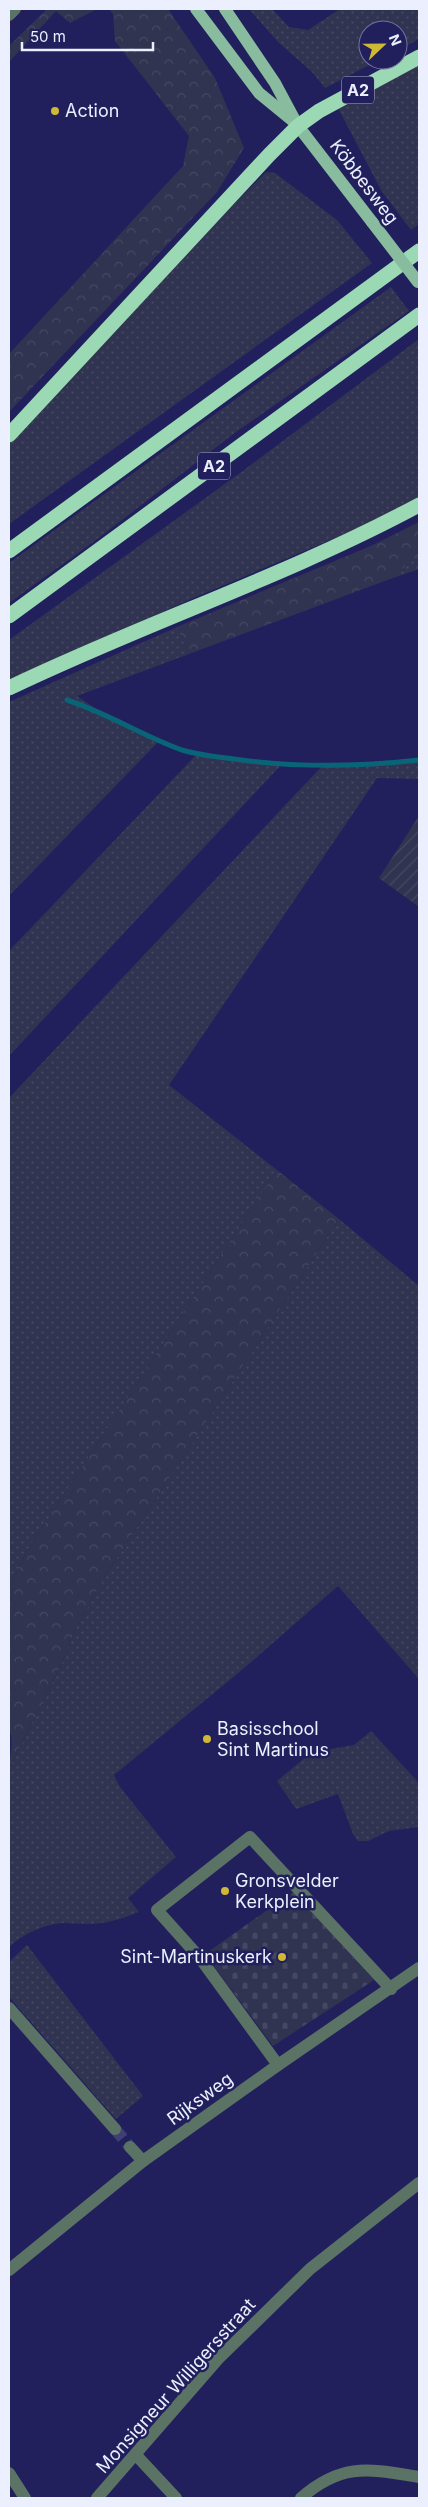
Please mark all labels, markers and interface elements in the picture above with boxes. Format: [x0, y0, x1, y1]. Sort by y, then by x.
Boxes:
scale bar [22, 20, 154, 52]
north arrow [358, 20, 408, 70]
text: 50 m [30, 27, 66, 46]
text: N [386, 32, 405, 48]
road number: A2 [342, 76, 374, 104]
place label: Action [65, 100, 119, 121]
marker: Action [49, 105, 61, 117]
street label: Köbbesweg [326, 135, 403, 228]
road number: A2 [198, 452, 230, 480]
place label: Basisschool Sint Martinus [217, 1718, 329, 1760]
marker: Basisschool Sint Martinus [201, 1733, 213, 1745]
place label: Gronsvelder Kerkplein [235, 1870, 339, 1912]
marker: Gronsvelder Kerkplein [219, 1885, 231, 1897]
place label: Sint-Martinuskerk [120, 1946, 272, 1967]
marker: Sint-Martinuskerk [276, 1951, 288, 1963]
street label: Rijksweg [163, 2068, 236, 2129]
street label: Monsigneur Willigersstraat [92, 2294, 260, 2477]

